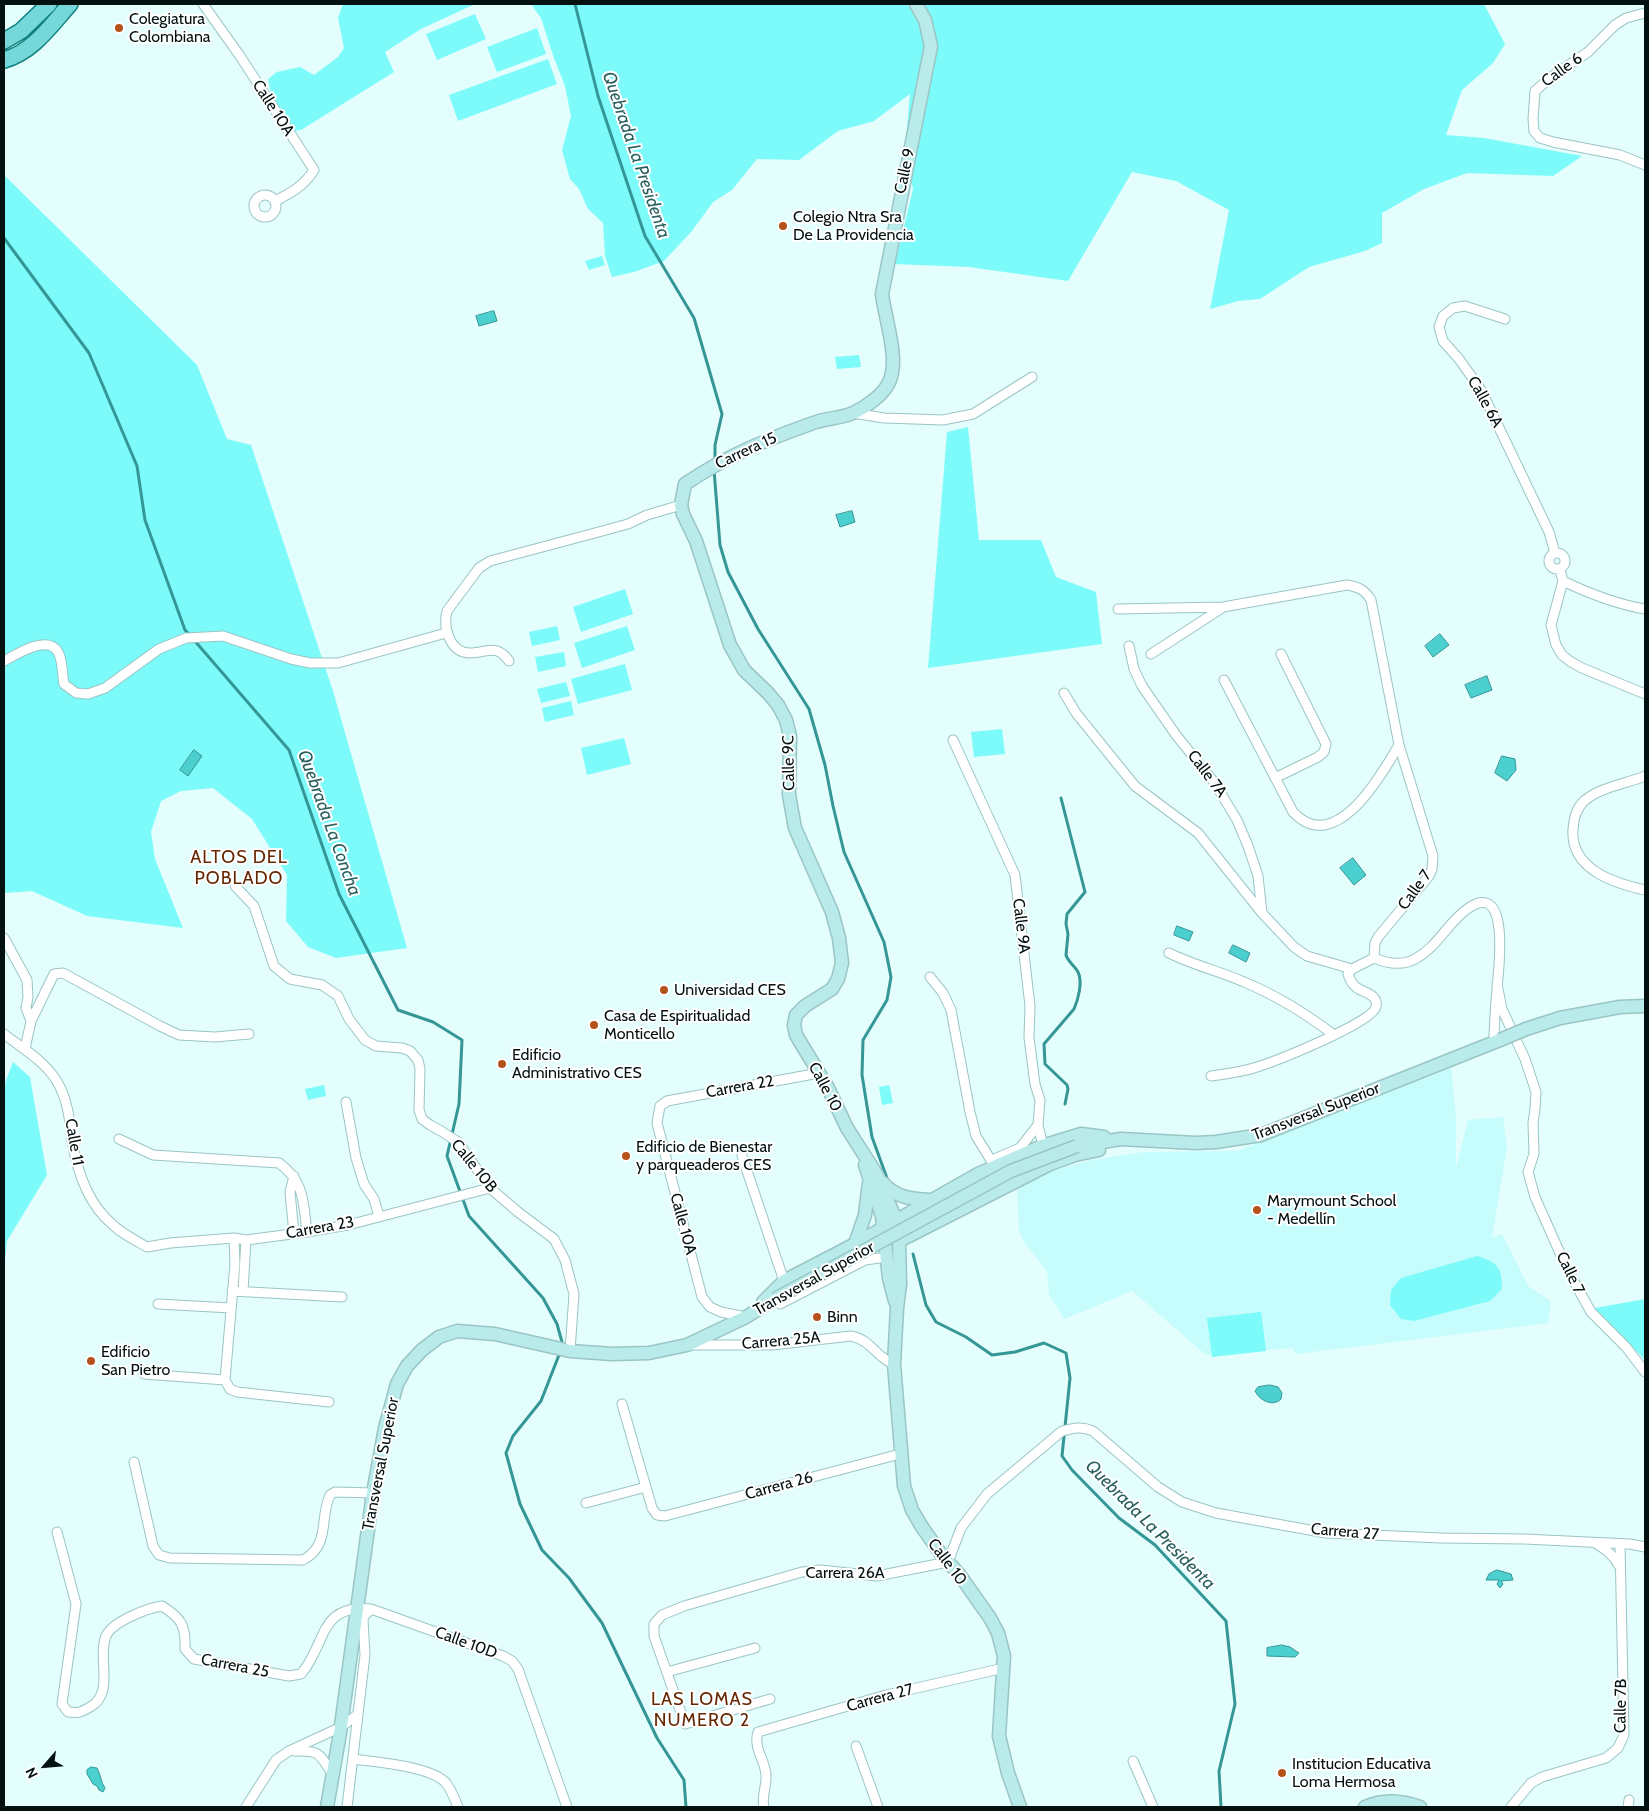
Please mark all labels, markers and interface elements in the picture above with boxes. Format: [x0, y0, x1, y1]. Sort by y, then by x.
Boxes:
place label: Colegiatura Colombiana [129, 9, 211, 47]
marker: Colegiatura Colombiana [113, 22, 125, 34]
street label: Calle 6 [1538, 49, 1586, 91]
water label: Quebrada La Presidenta [597, 69, 675, 241]
street label: Calle 10A [248, 76, 298, 140]
street label: Calle 9 [891, 147, 919, 195]
place label: Colegio Ntra Sra De La Providencia [793, 207, 914, 245]
marker: Colegio Ntra Sra De La Providencia [777, 220, 789, 232]
street label: Calle 6A [1463, 373, 1507, 431]
street label: Carrera 15 [712, 428, 780, 474]
street label: Calle 9C [779, 735, 799, 791]
water label: Quebrada La Concha [293, 747, 365, 899]
street label: Calle 7A [1183, 747, 1231, 801]
district label: ALTOS DEL POBLADO [189, 847, 289, 890]
street label: Calle 7 [1394, 866, 1436, 914]
street label: Calle 9A [1008, 897, 1034, 955]
place label: Universidad CES [674, 980, 786, 1000]
marker: Universidad CES [658, 984, 670, 996]
place label: Casa de Espiritualidad Monticello [604, 1006, 750, 1044]
marker: Casa de Espiritualidad Monticello [588, 1019, 600, 1031]
place label: Edificio Administrativo CES [512, 1045, 642, 1083]
marker: Edificio Administrativo CES [496, 1058, 508, 1070]
street label: Calle 10 [804, 1059, 846, 1115]
street label: Carrera 22 [705, 1072, 775, 1102]
street label: Transversal Superior [1250, 1079, 1382, 1145]
street label: Calle 11 [60, 1117, 88, 1167]
street label: Calle 10B [447, 1136, 501, 1196]
place label: Edificio de Bienestar y parqueaderos CES [636, 1137, 772, 1175]
marker: Edificio de Bienestar y parqueaderos CES [620, 1150, 632, 1162]
street label: Calle 10A [666, 1191, 700, 1257]
place label: Marymount School - Medellín [1267, 1191, 1396, 1229]
marker: Marymount School - Medellín [1251, 1204, 1263, 1216]
street label: Carrera 23 [284, 1213, 356, 1243]
street label: Transversal Superior [750, 1238, 878, 1320]
street label: Calle 7 [1552, 1249, 1588, 1297]
place label: Binn [827, 1307, 858, 1327]
marker: Binn [811, 1311, 823, 1323]
street label: Carrera 25A [741, 1328, 821, 1354]
place label: Edificio San Pietro [101, 1342, 170, 1380]
marker: Edificio San Pietro [85, 1355, 97, 1367]
street label: Transversal Superior [359, 1396, 403, 1532]
water label: Quebrada La Presidenta [1081, 1456, 1219, 1594]
street label: Carrera 26 [743, 1468, 815, 1504]
street label: Carrera 27 [1310, 1519, 1380, 1545]
street label: Calle 10 [923, 1535, 971, 1589]
street label: Carrera 26A [805, 1563, 885, 1583]
street label: Calle 10D [432, 1623, 500, 1663]
street label: Carrera 25 [199, 1650, 271, 1682]
street label: Calle 7B [1611, 1679, 1631, 1733]
street label: Carrera 27 [845, 1680, 915, 1716]
district label: LAS LOMAS NUMERO 2 [650, 1689, 754, 1732]
north arrow [20, 1741, 70, 1791]
place label: Institucion Educativa Loma Hermosa [1292, 1754, 1431, 1792]
text: N [21, 1764, 42, 1781]
marker: Institucion Educativa Loma Hermosa [1276, 1767, 1288, 1779]

